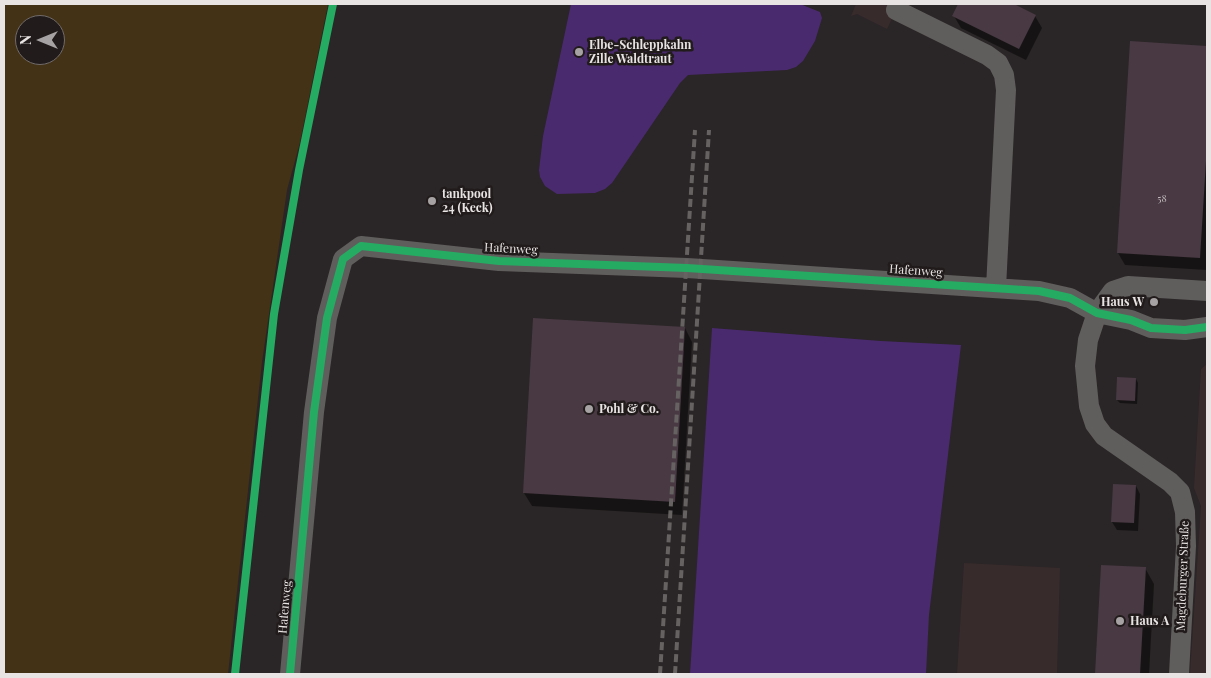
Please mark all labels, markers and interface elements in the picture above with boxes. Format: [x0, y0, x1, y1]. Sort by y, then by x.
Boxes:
north arrow [15, 15, 65, 65]
text: N [16, 35, 35, 45]
place label: Elbe-Schleppkahn Zille Waldtraut [589, 38, 691, 66]
marker: Elbe-Schleppkahn Zille Waldtraut [573, 46, 585, 58]
place label: tankpool 24 (Keck) [442, 187, 493, 215]
house number: 58 [1157, 193, 1167, 205]
marker: tankpool 24 (Keck) [426, 195, 438, 207]
street label: Hafenweg [484, 240, 538, 258]
street label: Hafenweg [889, 262, 943, 280]
place label: Haus W [1101, 295, 1144, 309]
marker: Haus W [1148, 296, 1160, 308]
place label: Pohl & Co. [599, 402, 659, 416]
marker: Pohl & Co. [583, 403, 595, 415]
street label: Magdeburger Straße [1174, 521, 1192, 631]
street label: Hafenweg [275, 580, 295, 634]
place label: Haus A [1130, 614, 1169, 628]
marker: Haus A [1114, 615, 1126, 627]

